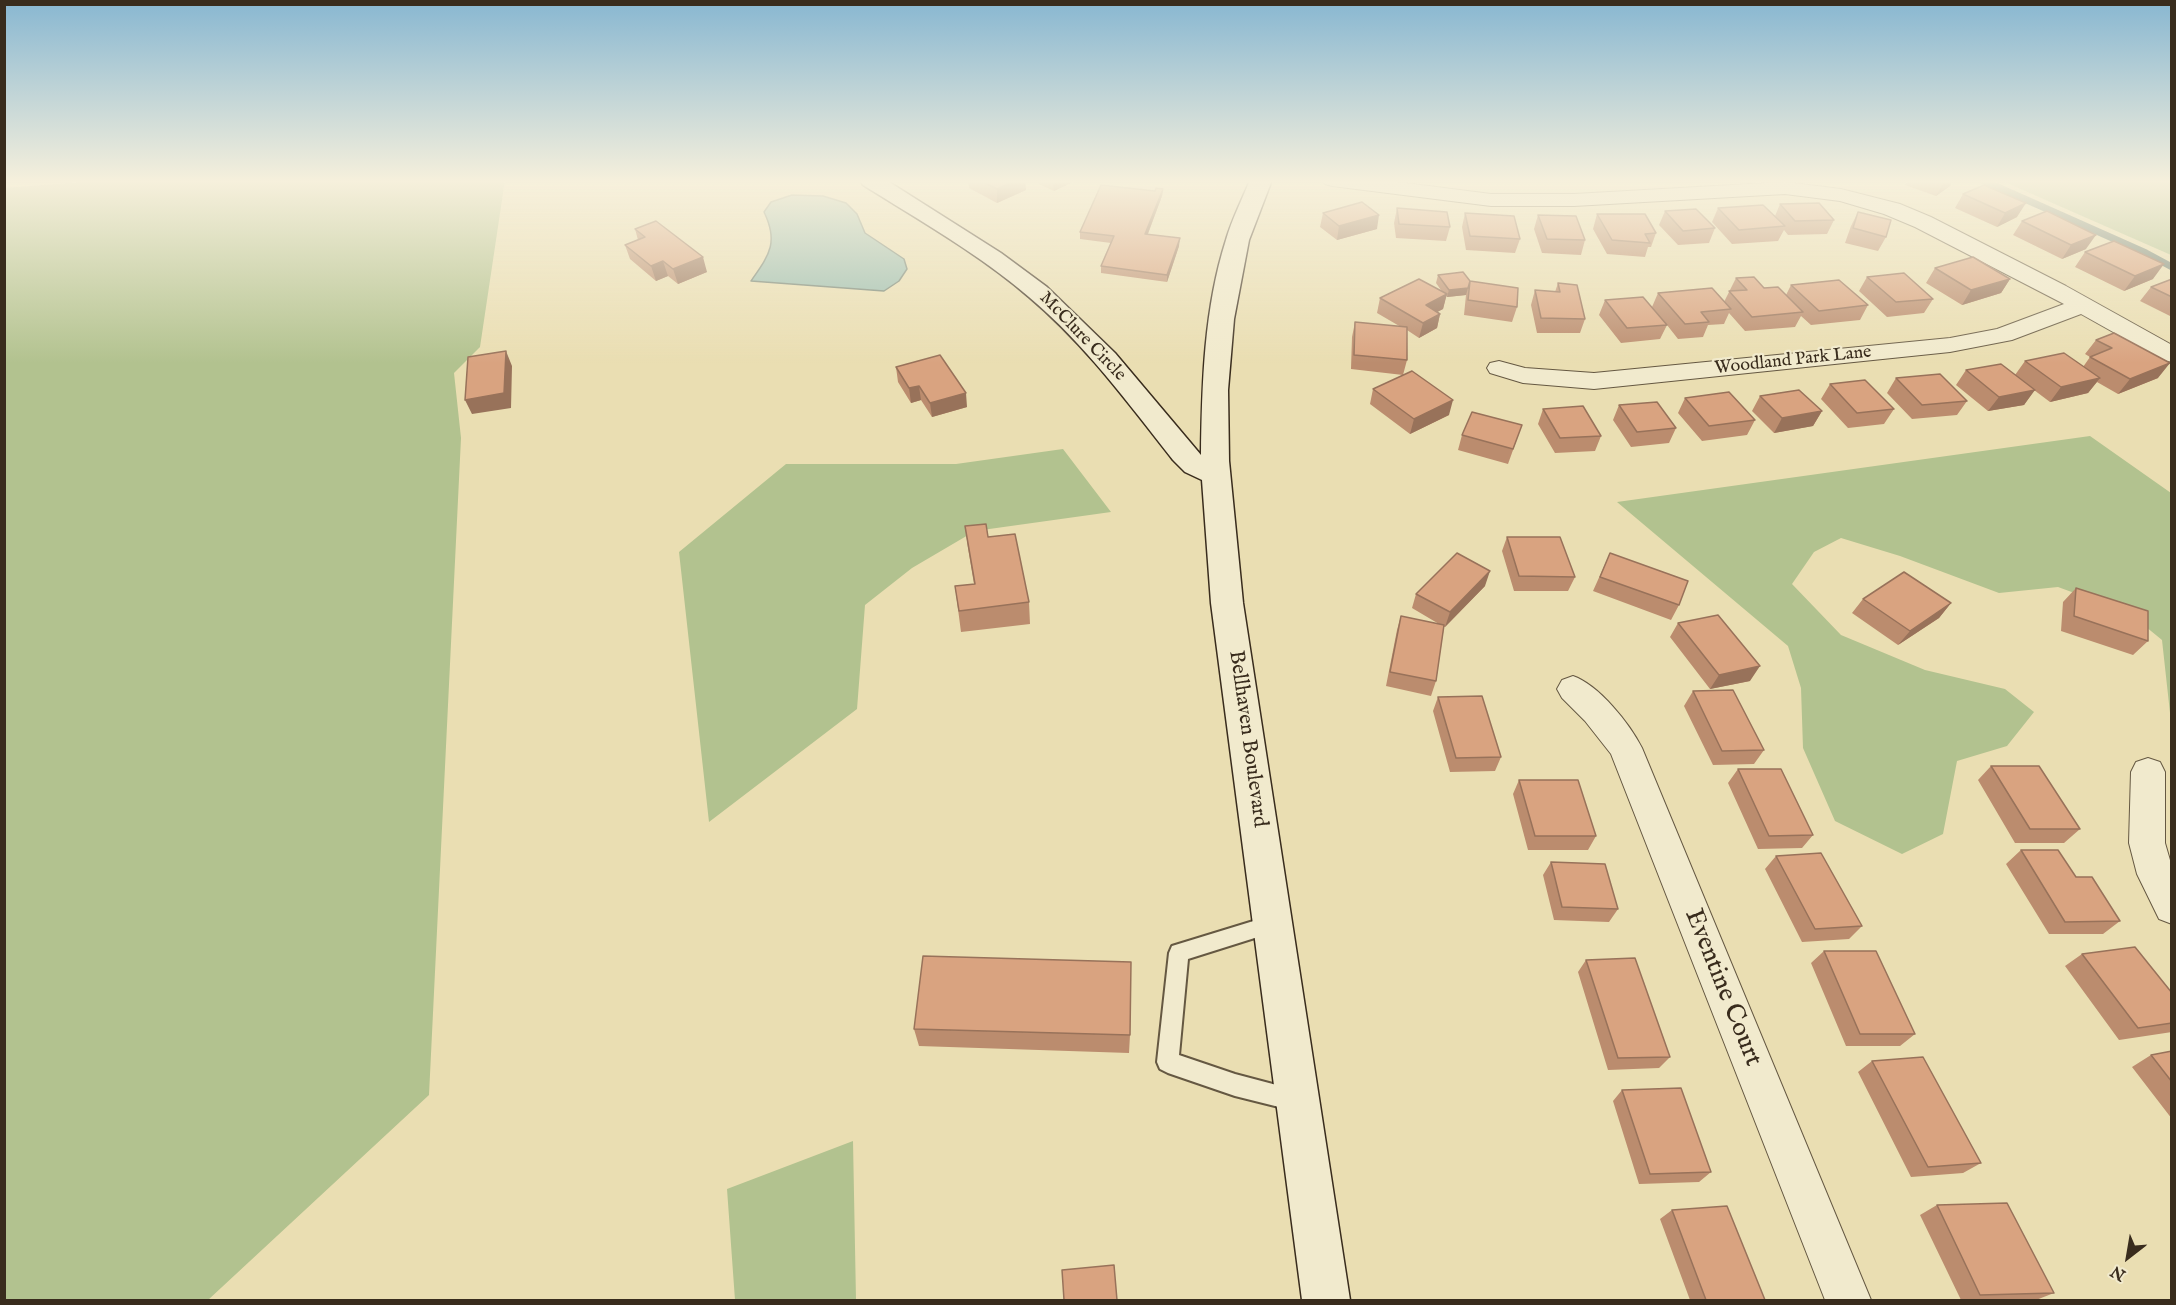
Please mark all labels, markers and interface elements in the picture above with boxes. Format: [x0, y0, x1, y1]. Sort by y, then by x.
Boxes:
street label: McClure Circle [1034, 288, 1130, 386]
street label: Woodland Park Lane [1713, 342, 1873, 380]
street label: Bellhaven Boulevard [1222, 649, 1272, 829]
street label: Eventine Court [1676, 905, 1768, 1071]
north arrow [2098, 1227, 2158, 1287]
text: N [2108, 1260, 2130, 1285]

